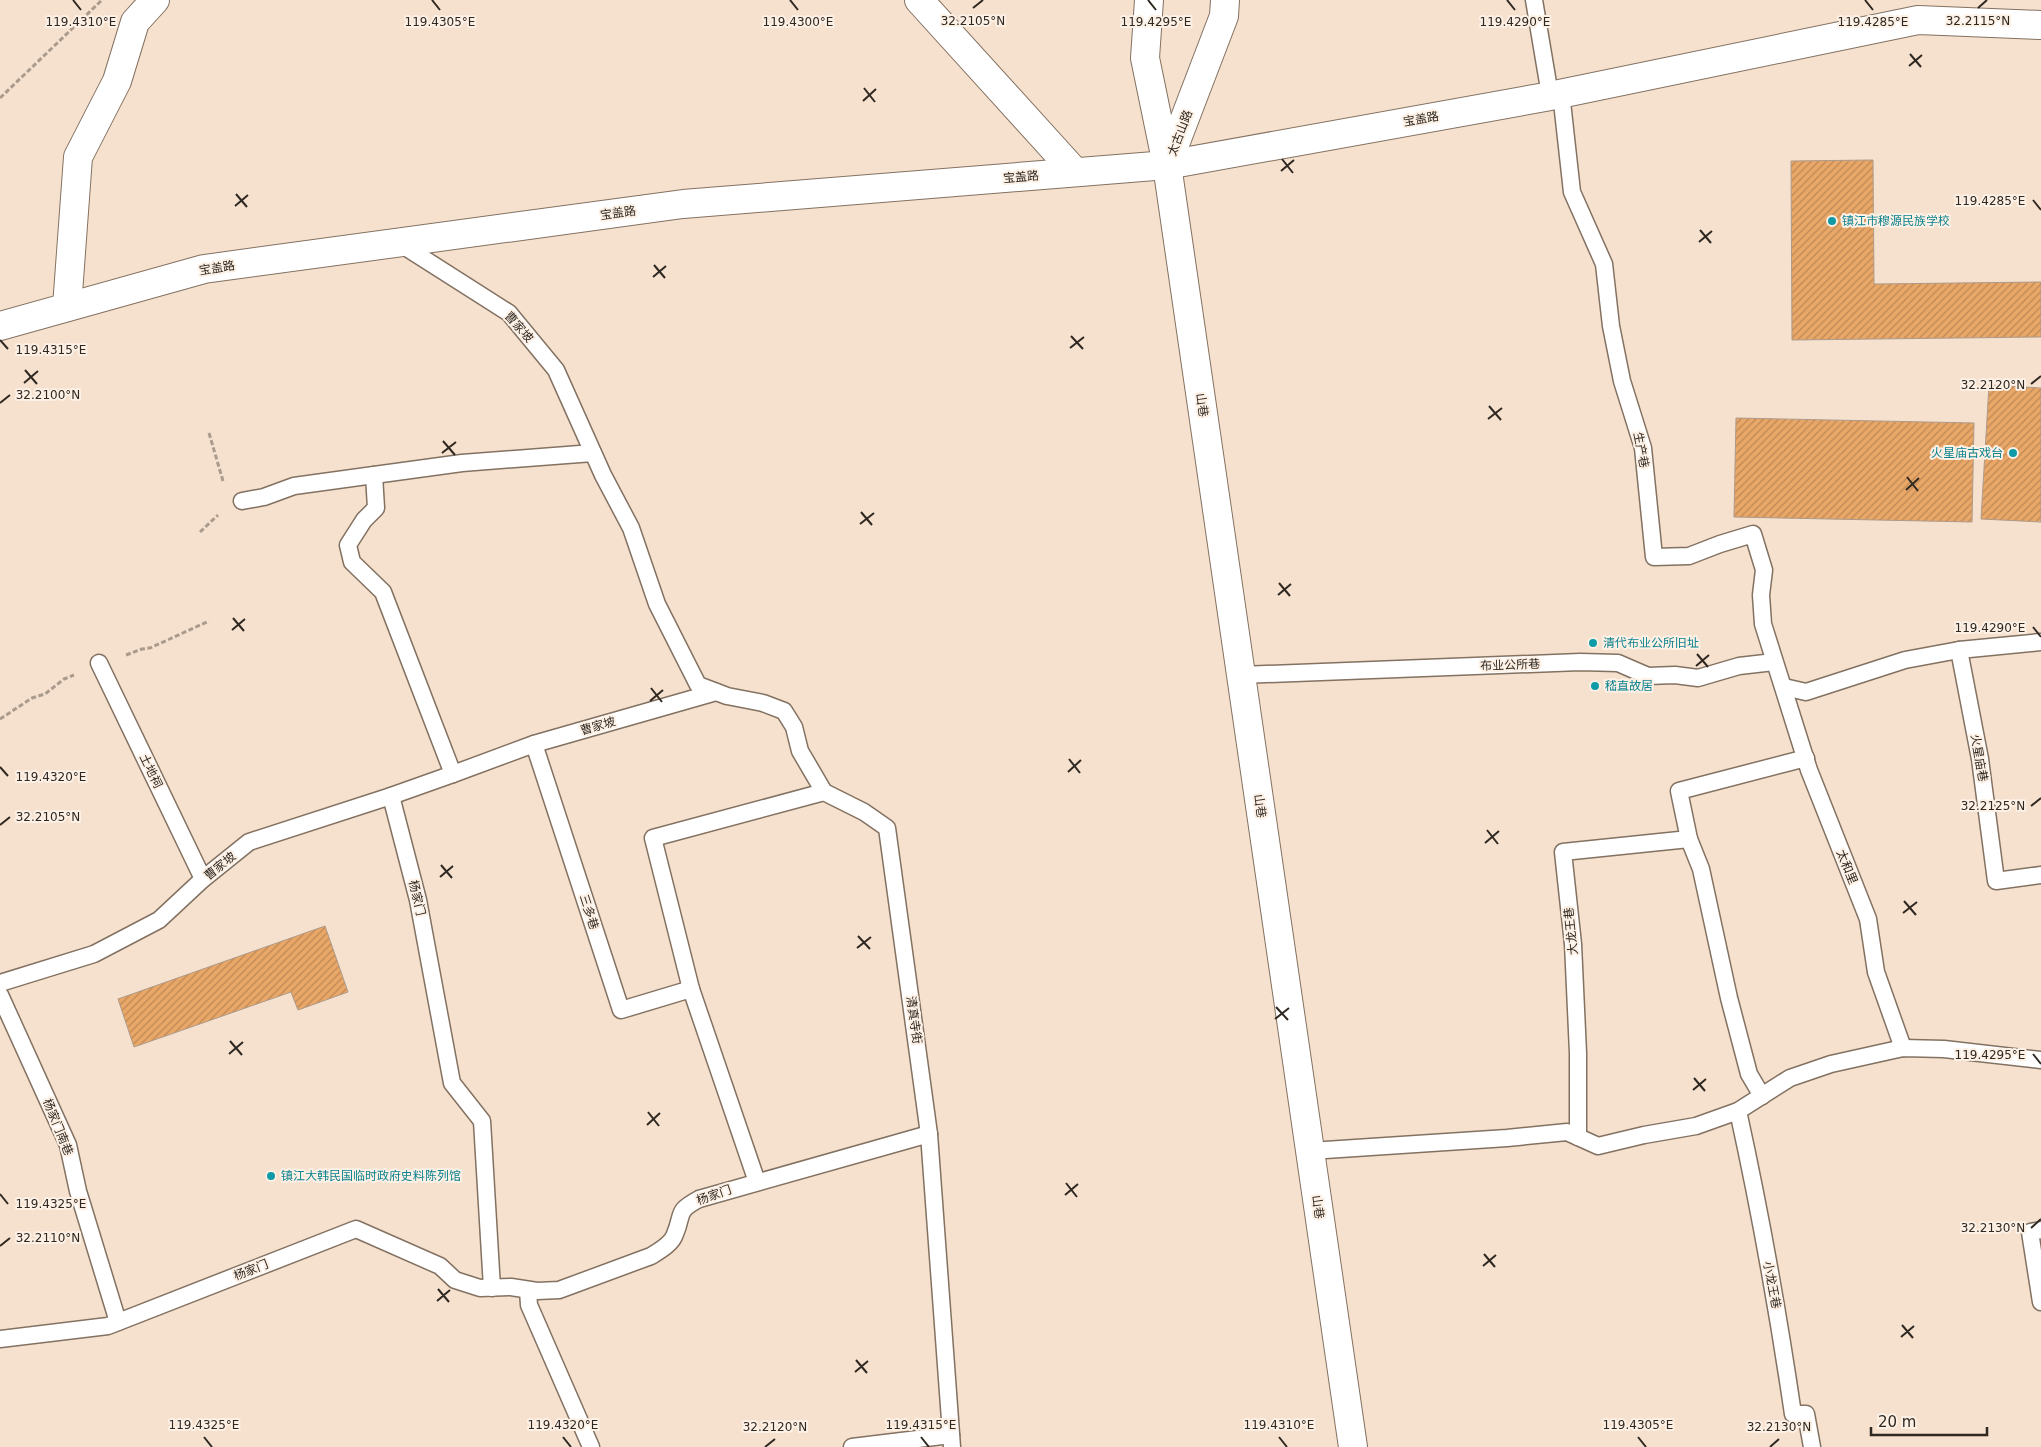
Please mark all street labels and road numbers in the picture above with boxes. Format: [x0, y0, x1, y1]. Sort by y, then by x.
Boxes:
street label: 太古山路 [1165, 108, 1195, 158]
street label: 宝盖路 [1402, 109, 1440, 129]
street label: 宝盖路 [1002, 168, 1040, 186]
street label: 宝盖路 [599, 204, 637, 222]
street label: 宝盖路 [198, 258, 236, 278]
street label: 曹家坡 [502, 309, 536, 345]
street label: 山巷 [1193, 392, 1211, 418]
street label: 生产巷 [1631, 431, 1651, 469]
street label: 布业公所巷 [1480, 657, 1540, 673]
street label: 曹家坡 [579, 714, 617, 738]
street label: 火星庙巷 [1968, 733, 1990, 783]
street label: 土地祠 [137, 752, 165, 790]
street label: 山巷 [1251, 793, 1269, 819]
street label: 太和里 [1834, 848, 1860, 886]
street label: 曹家坡 [202, 849, 238, 883]
street label: 杨家门 [406, 879, 428, 917]
street label: 三多巷 [577, 893, 601, 931]
street label: 大龙王巷 [1562, 906, 1580, 956]
street label: 清真寺街 [904, 995, 924, 1045]
street label: 杨家门南巷 [40, 1097, 76, 1157]
street label: 杨家门 [695, 1183, 733, 1207]
street label: 山巷 [1309, 1194, 1327, 1220]
street label: 杨家门 [232, 1257, 270, 1283]
street label: 小龙王巷 [1761, 1260, 1783, 1310]

